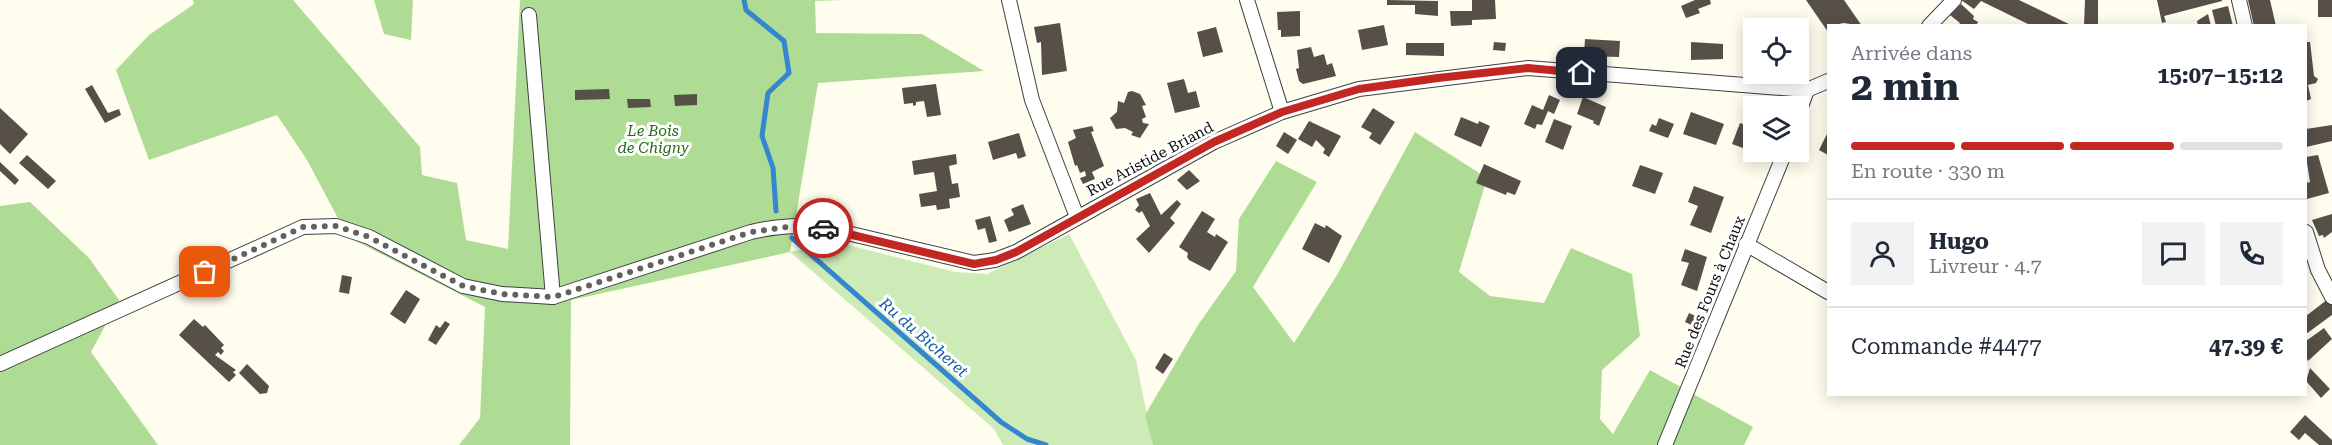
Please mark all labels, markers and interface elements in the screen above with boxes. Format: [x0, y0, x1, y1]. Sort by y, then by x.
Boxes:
map controls [1743, 18, 1809, 162]
button: locate [1743, 18, 1809, 84]
text: Arrivée dans [1851, 41, 1972, 65]
pin [1556, 47, 1607, 98]
icon: home [1565, 56, 1598, 89]
text: 15:07–15:12 [2157, 63, 2283, 88]
text: 2 min [1851, 64, 1959, 110]
button: layers [1743, 96, 1809, 162]
street label: Rue Aristide Briand [1084, 118, 1217, 200]
park label: Le Bois de Chigny [617, 122, 689, 157]
text: En route · 330 m [1851, 159, 2005, 183]
courier [793, 198, 853, 258]
icon: car [807, 212, 840, 245]
street label: Rue des Fours à Chaux [1671, 213, 1749, 371]
button: person [1851, 222, 1914, 285]
button: chat [2142, 222, 2205, 285]
button: phone [2220, 222, 2283, 285]
text: Hugo [1929, 229, 1989, 254]
pin [179, 246, 230, 297]
text: Livreur · 4.7 [1929, 254, 2042, 278]
icon: bag [188, 255, 221, 288]
water label: Ru du Bicheret [875, 293, 972, 381]
text: Commande #4477 [1851, 334, 2041, 359]
text: 47.39 € [2209, 334, 2283, 359]

